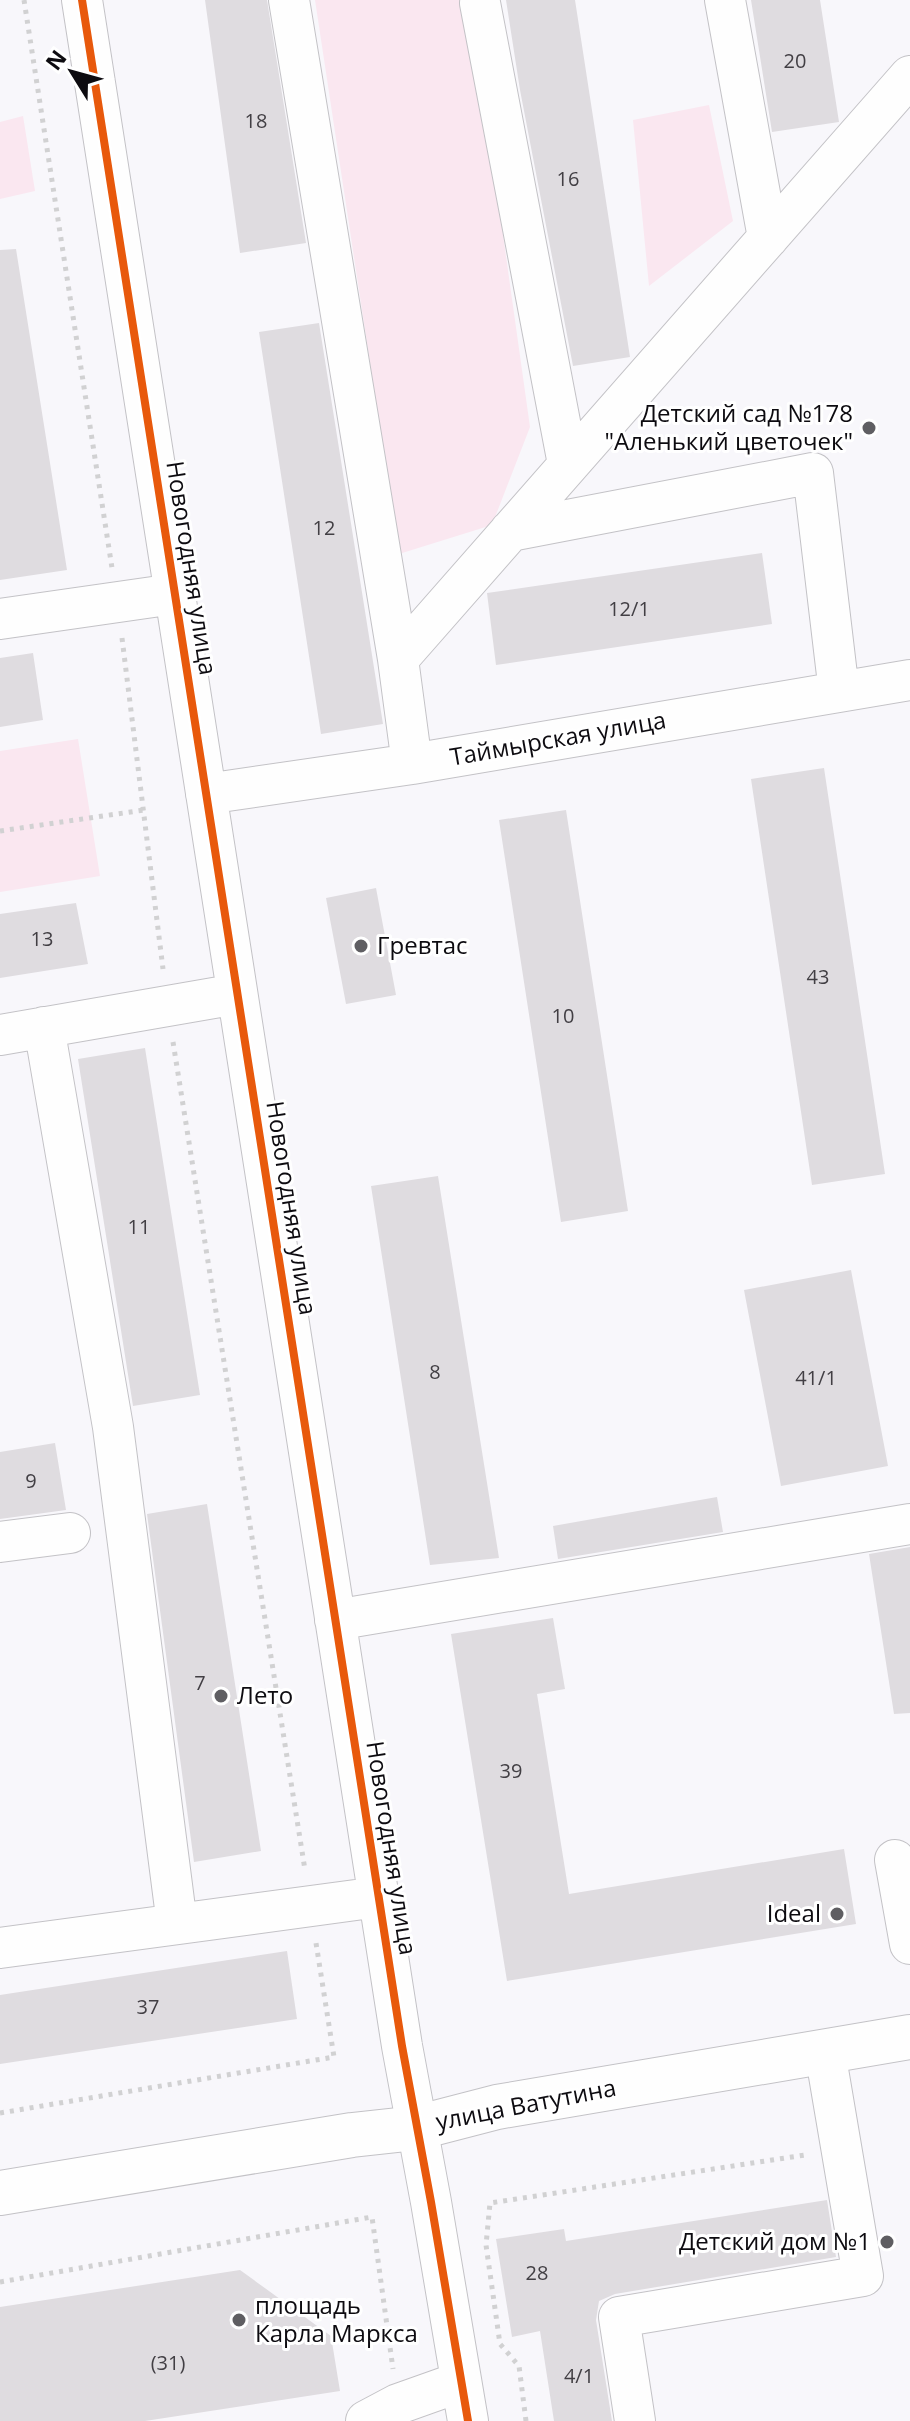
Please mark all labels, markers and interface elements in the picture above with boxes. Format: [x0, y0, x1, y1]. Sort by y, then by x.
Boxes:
north arrow [32, 32, 112, 112]
text: N [38, 43, 73, 76]
house number: 20 [784, 47, 806, 74]
house number: 18 [245, 107, 267, 134]
house number: 16 [557, 165, 579, 192]
place label: Детский сад №178 "Аленький цветочек" [605, 396, 853, 457]
marker: Детский сад №178 "Аленький цветочек" [860, 419, 878, 437]
street label: Новогодняя улица [159, 458, 226, 677]
house number: 12 [313, 514, 335, 541]
house number: 12/1 [608, 595, 650, 622]
street label: Таймырская улица [447, 702, 668, 773]
house number: 13 [31, 925, 53, 952]
place label: Гревтас [377, 928, 468, 961]
marker: Гревтас [352, 937, 370, 955]
house number: 43 [807, 963, 829, 990]
house number: 10 [552, 1002, 574, 1029]
street label: Новогодняя улица [259, 1098, 326, 1317]
house number: 11 [128, 1213, 150, 1240]
house number: 8 [429, 1358, 441, 1385]
house number: 41/1 [795, 1364, 837, 1391]
house number: 9 [25, 1467, 37, 1494]
house number: 7 [194, 1669, 206, 1696]
place label: Лето [237, 1678, 293, 1711]
marker: Лето [212, 1687, 230, 1705]
street label: Новогодняя улица [359, 1738, 426, 1957]
house number: 39 [500, 1757, 522, 1784]
place label: Ideal [767, 1896, 821, 1929]
marker: Ideal [828, 1905, 846, 1923]
house number: 37 [137, 1993, 159, 2020]
street label: улица Ватутина [433, 2070, 619, 2137]
place label: Детский дом №1 [679, 2224, 871, 2257]
marker: Детский дом №1 [878, 2233, 896, 2251]
house number: 28 [526, 2259, 548, 2286]
place label: площадь Карла Маркса [255, 2288, 418, 2349]
marker: площадь Карла Маркса [230, 2311, 248, 2329]
house number: (31) [151, 2349, 185, 2376]
house number: 4/1 [564, 2362, 594, 2389]

